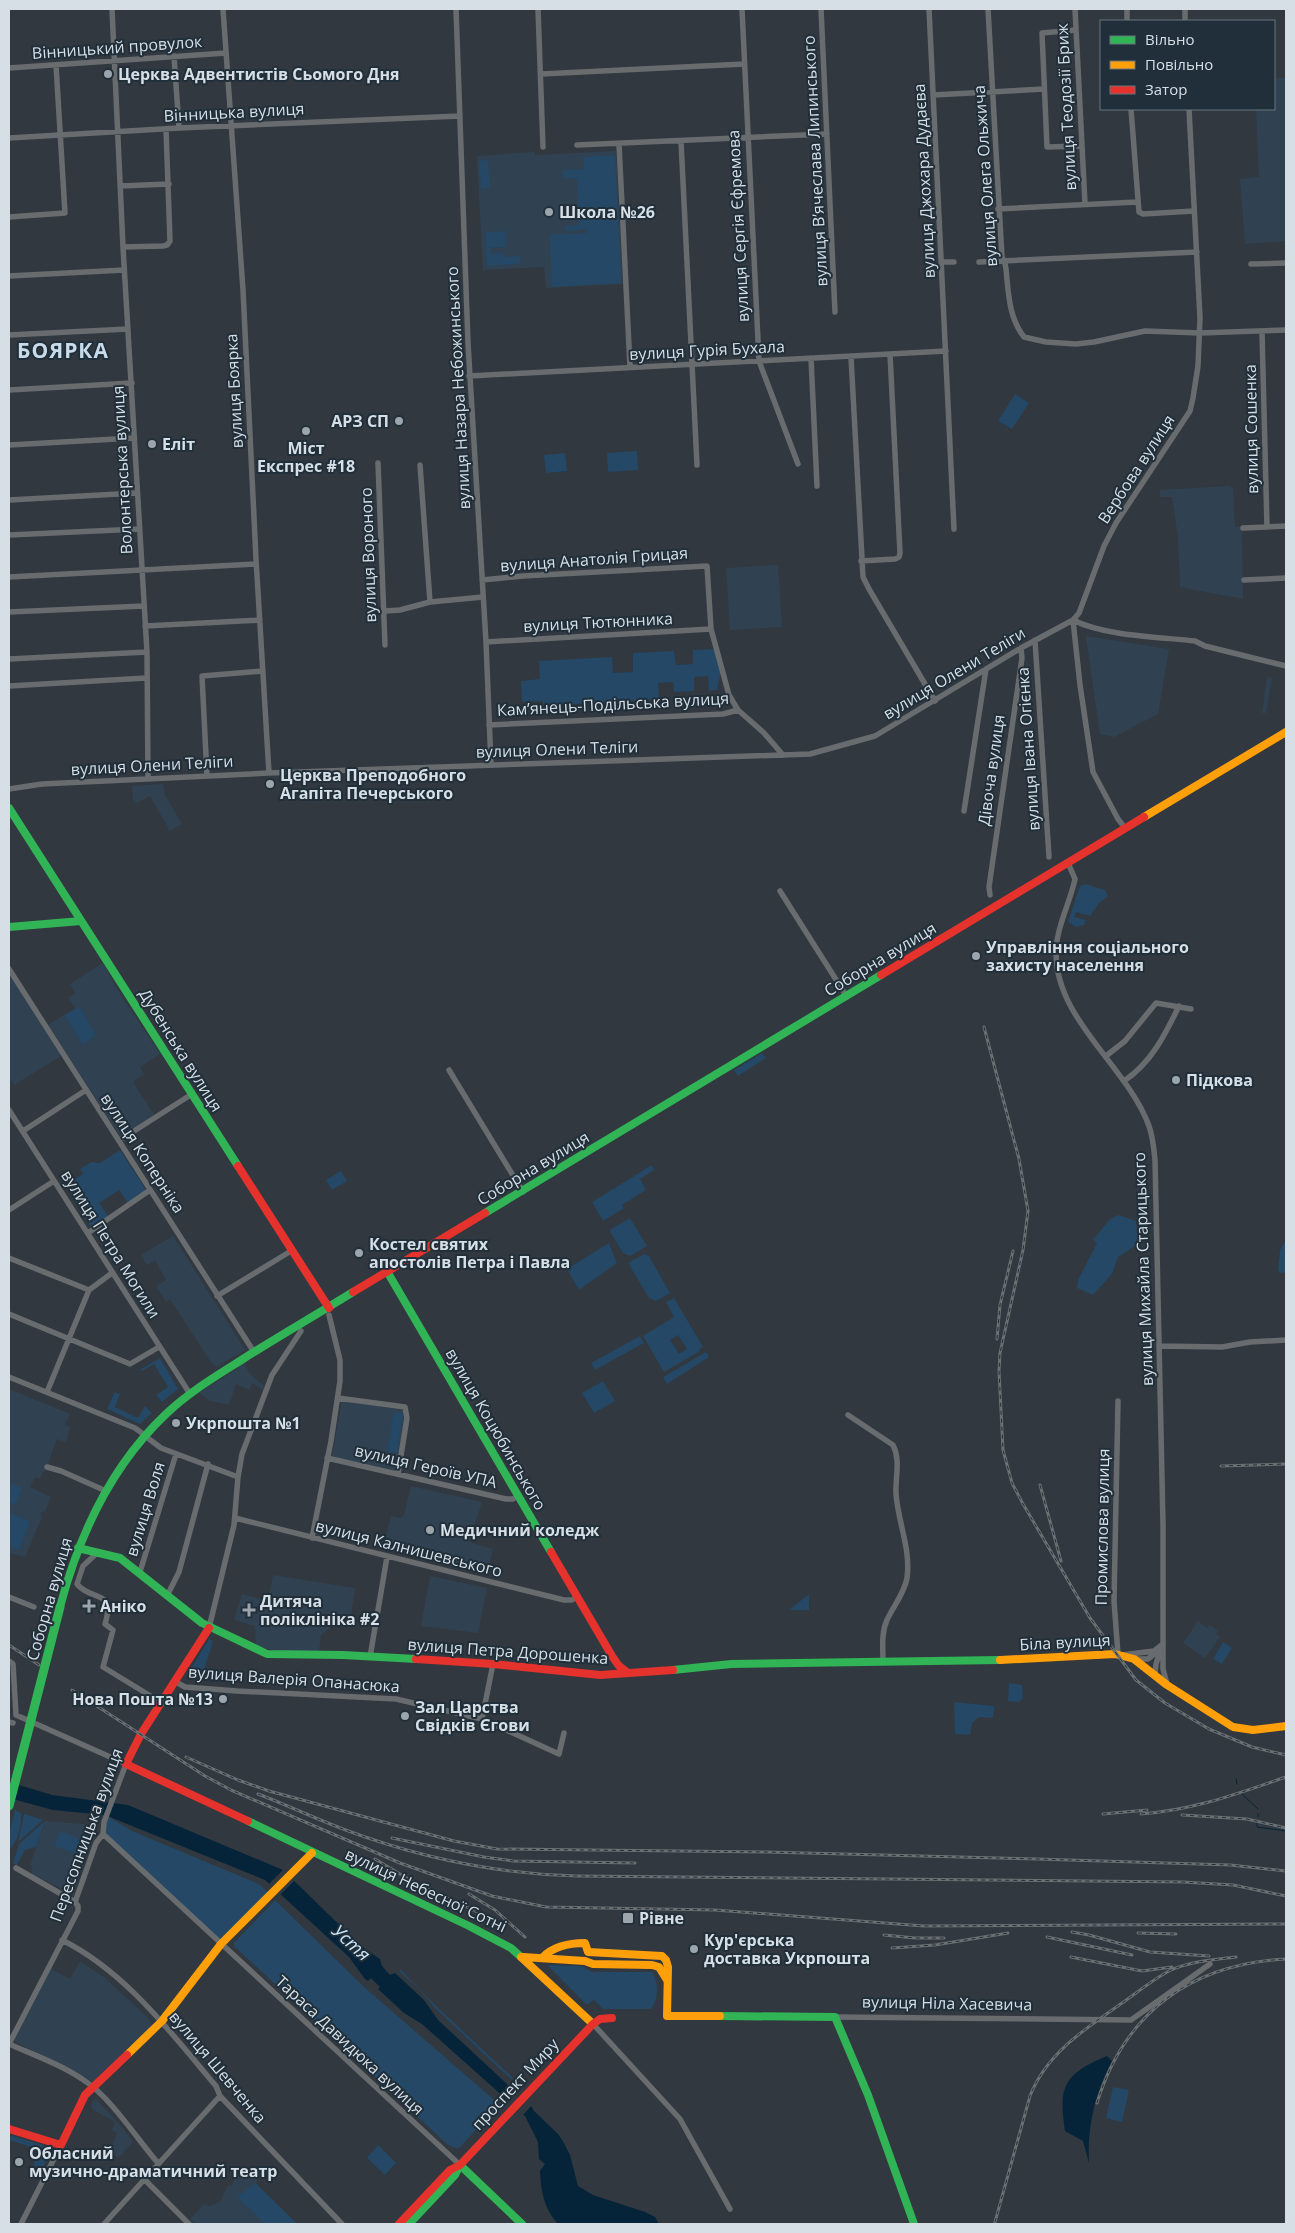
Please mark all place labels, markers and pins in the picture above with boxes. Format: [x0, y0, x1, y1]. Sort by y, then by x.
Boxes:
place label: Церква Адвентистів Сьомого Дня [118, 63, 400, 85]
marker: Церква Адвентистів Сьомого Дня [102, 68, 114, 80]
place label: Школа №26 [559, 201, 655, 223]
marker: Школа №26 [543, 206, 555, 218]
place label: АРЗ СП [331, 410, 389, 432]
marker: АРЗ СП [393, 415, 405, 427]
marker: Міст Експрес #18 [300, 425, 312, 437]
place label: Еліт [162, 433, 195, 455]
place label: Міст Експрес #18 [257, 437, 355, 477]
marker: Еліт [146, 438, 158, 450]
place label: Церква Преподобного Агапіта Печерського [280, 764, 466, 804]
marker: Церква Преподобного Агапіта Печерського [264, 778, 276, 790]
place label: Управління соціального захисту населення [986, 936, 1189, 976]
marker: Управління соціального захисту населення [970, 950, 982, 962]
place label: Підкова [1186, 1069, 1253, 1091]
marker: Підкова [1170, 1074, 1182, 1086]
place label: Костел святих апостолів Петра і Павла [369, 1233, 570, 1273]
marker: Костел святих апостолів Петра і Павла [353, 1247, 365, 1259]
place label: Укрпошта №1 [186, 1412, 301, 1434]
marker: Укрпошта №1 [170, 1417, 182, 1429]
place label: Медичний коледж [440, 1519, 599, 1541]
marker: Медичний коледж [424, 1524, 436, 1536]
place label: Дитяча поліклініка #2 [260, 1590, 379, 1630]
place label: Аніко [100, 1595, 146, 1617]
marker: Аніко [82, 1599, 96, 1613]
marker: Дитяча поліклініка #2 [242, 1603, 256, 1617]
place label: Нова Пошта №13 [72, 1688, 213, 1710]
marker: Нова Пошта №13 [217, 1693, 229, 1705]
place label: Зал Царства Свідків Єгови [415, 1696, 530, 1736]
marker: Зал Царства Свідків Єгови [399, 1710, 411, 1722]
place label: Рівне [639, 1907, 684, 1929]
marker: Рівне [621, 1911, 635, 1925]
place label: Кур'єрська доставка Укрпошта [704, 1929, 870, 1969]
marker: Кур'єрська доставка Укрпошта [688, 1943, 700, 1955]
place label: Обласний музично-драматичний театр [29, 2142, 277, 2182]
marker: Обласний музично-драматичний театр [13, 2156, 25, 2168]

